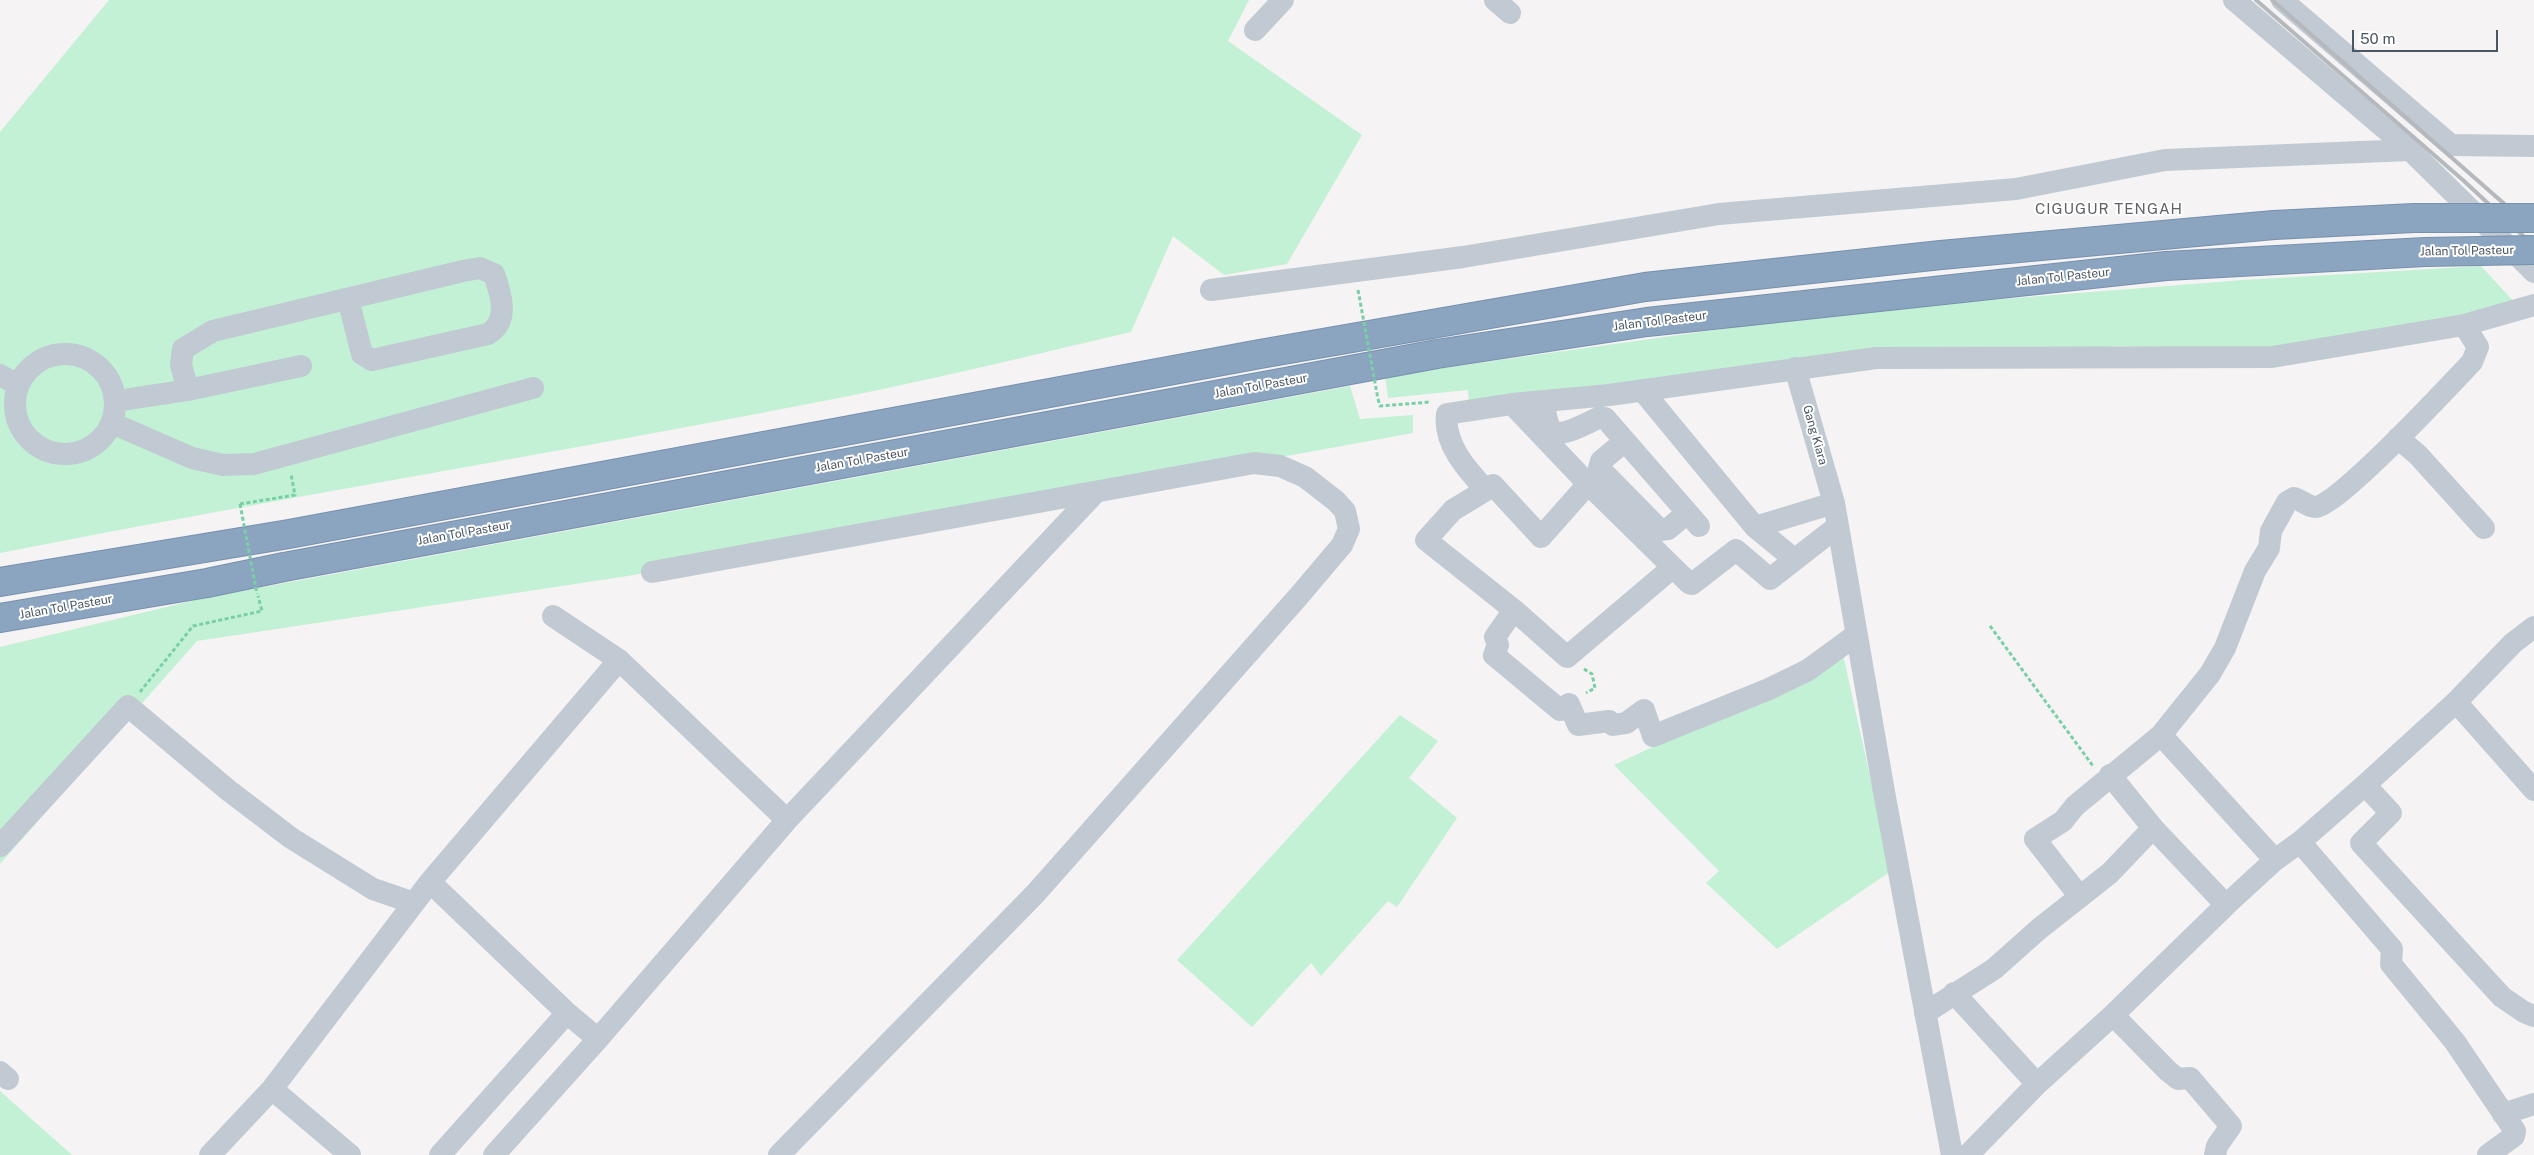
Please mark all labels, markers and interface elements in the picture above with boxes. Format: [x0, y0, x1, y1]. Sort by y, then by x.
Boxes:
scale bar [2354, 20, 2500, 52]
text: 50 m [2360, 30, 2395, 47]
district label: CIGUGUR TENGAH [2033, 200, 2185, 218]
street label: Jalan Tol Pasteur [2420, 243, 2514, 259]
street label: Jalan Tol Pasteur [2015, 265, 2111, 289]
street label: Jalan Tol Pasteur [1612, 308, 1708, 334]
street label: Jalan Tol Pasteur [1213, 371, 1309, 401]
street label: Gang Kiara [1800, 403, 1830, 467]
street label: Jalan Tol Pasteur [814, 445, 910, 475]
street label: Jalan Tol Pasteur [416, 518, 512, 548]
street label: Jalan Tol Pasteur [18, 592, 114, 622]

